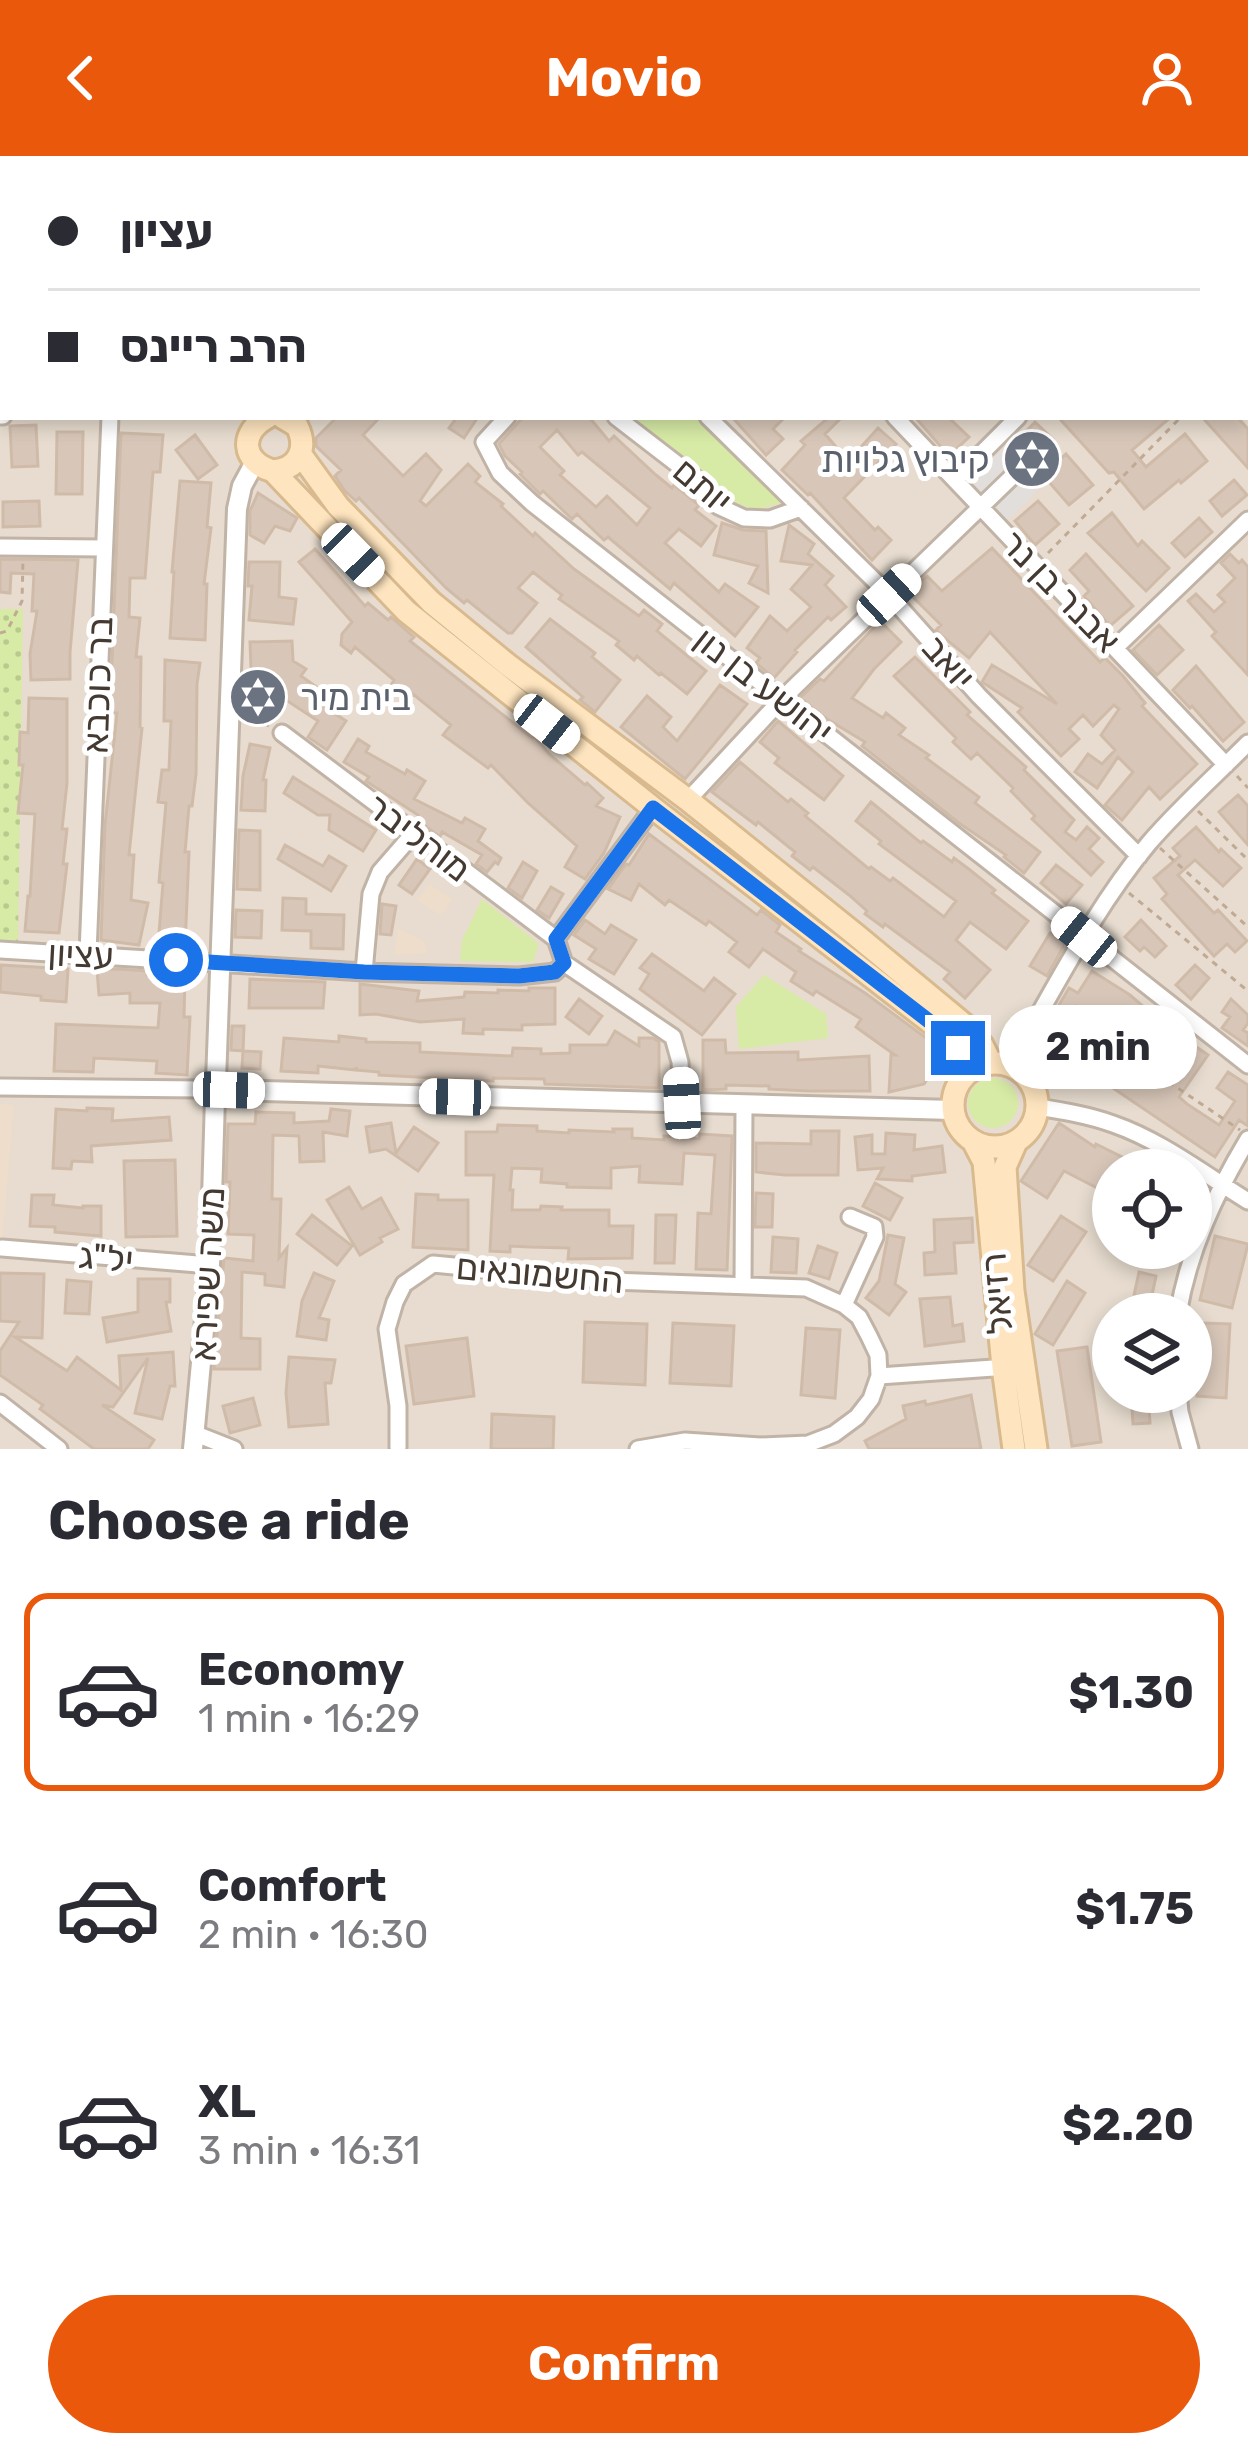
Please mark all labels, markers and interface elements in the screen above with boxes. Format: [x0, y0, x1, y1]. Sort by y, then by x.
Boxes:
icon: back [48, 45, 114, 111]
icon: person [1134, 45, 1200, 111]
text: Movio [545, 46, 703, 110]
text: עציון [120, 205, 213, 258]
text: הרב ריינס [120, 320, 307, 373]
synagogue icon: קיבוץ גלויות [1001, 428, 1063, 490]
place label: קיבוץ גלויות [821, 438, 990, 481]
street label: יותם [665, 449, 741, 522]
car [315, 517, 391, 593]
street label: אבנר בן נר [992, 521, 1129, 662]
car [850, 557, 928, 633]
street label: בר כוכבא [74, 616, 121, 754]
street label: יהושע בן נון [686, 618, 842, 753]
street label: יואב [913, 626, 984, 698]
synagogue icon: בית מיר [227, 666, 289, 728]
place label: בית מיר [300, 676, 411, 719]
car [508, 688, 586, 760]
street label: מוהליבר [358, 784, 479, 891]
car [1045, 900, 1123, 974]
street label: עציון [47, 931, 115, 978]
route start [149, 933, 203, 987]
callout: 2 min [1000, 1006, 1198, 1090]
route end [931, 1021, 985, 1075]
text: 2 min [1045, 1024, 1151, 1070]
car [662, 1066, 702, 1140]
car [192, 1071, 266, 1109]
car [418, 1078, 492, 1116]
map controls [1092, 1149, 1212, 1413]
button: locate [1092, 1149, 1212, 1269]
street label: משה שפירא [181, 1186, 234, 1362]
street label: יל"ג [77, 1234, 135, 1281]
street label: החשמונאים [454, 1245, 626, 1302]
street label: רזיאל [972, 1251, 1021, 1337]
button: layers [1092, 1293, 1212, 1413]
text: Choose a ride [48, 1489, 410, 1553]
icon: car [54, 1638, 162, 1746]
text: Economy [198, 1643, 404, 1696]
text: $1.30 [1069, 1666, 1194, 1719]
text: 1 min · 16:29 [198, 1696, 420, 1742]
icon: car [54, 1854, 162, 1962]
text: Comfort [198, 1859, 387, 1912]
text: $1.75 [1075, 1882, 1194, 1935]
text: 2 min · 16:30 [198, 1912, 429, 1958]
icon: car [54, 2070, 162, 2178]
text: XL [198, 2075, 256, 2128]
text: $2.20 [1062, 2098, 1194, 2151]
text: 3 min · 16:31 [198, 2128, 420, 2174]
button: Confirm [48, 2295, 1200, 2433]

